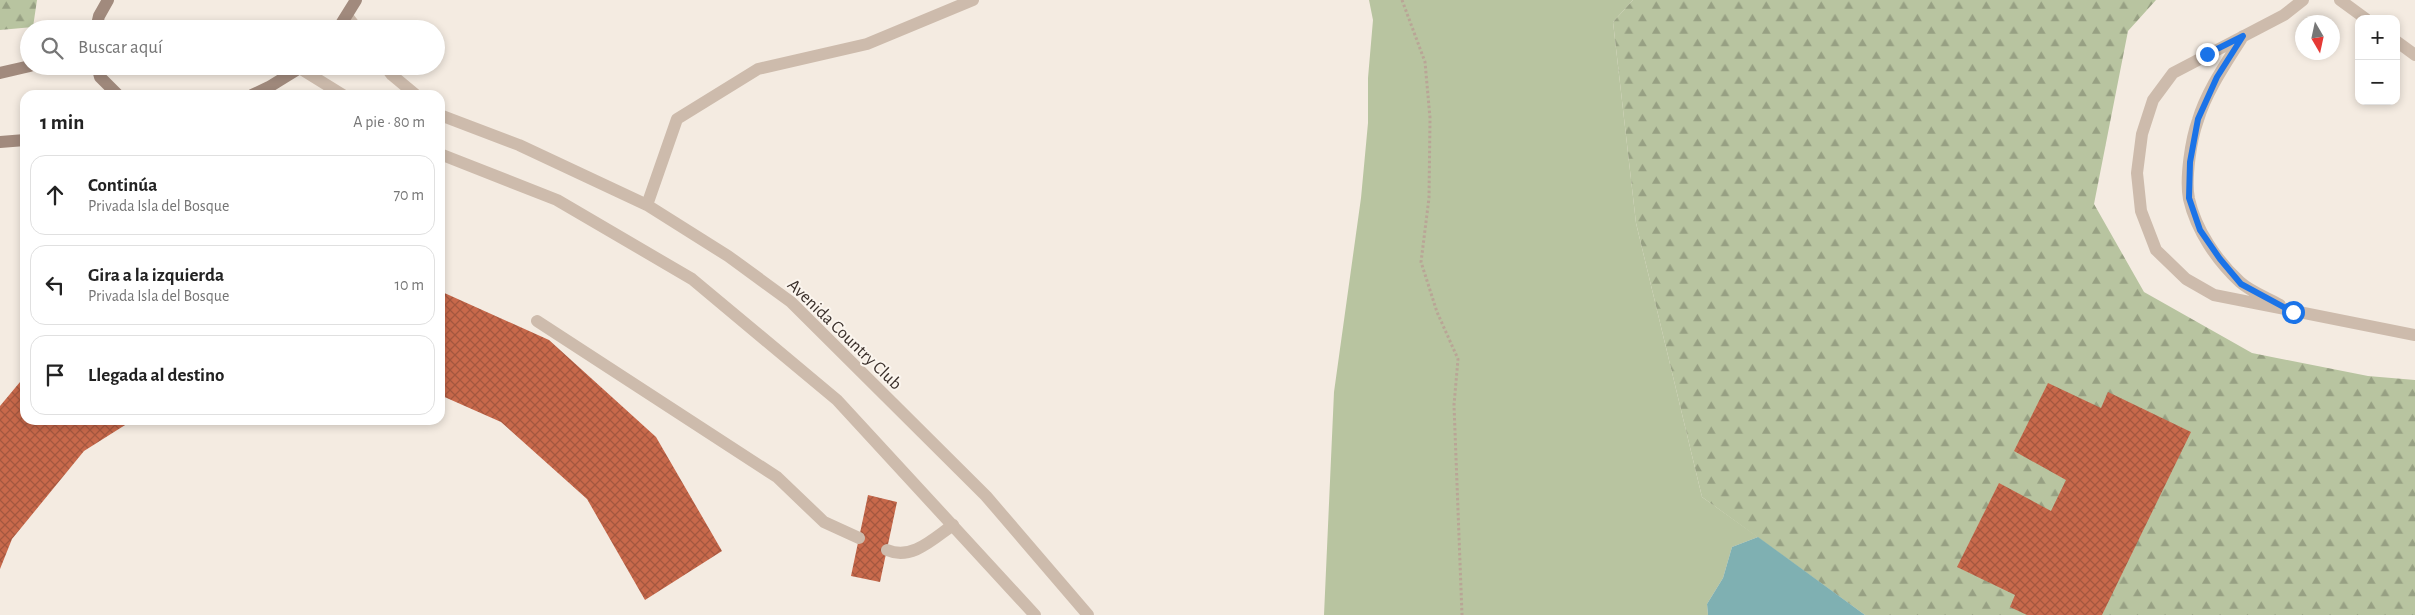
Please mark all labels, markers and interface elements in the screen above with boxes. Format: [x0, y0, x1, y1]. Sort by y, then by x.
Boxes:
north arrow [2295, 15, 2340, 60]
map controls [2355, 15, 2400, 105]
button: + [2355, 15, 2400, 60]
search box [20, 20, 445, 75]
icon: search [38, 34, 66, 62]
text: Buscar aquí [78, 38, 163, 57]
route end [2196, 43, 2219, 66]
button: − [2355, 60, 2400, 105]
text: 1 min [40, 112, 84, 133]
text: A pie · 80 m [353, 114, 425, 130]
text: Continúa [88, 176, 157, 195]
icon: ahead [41, 181, 69, 209]
text: 70 m [393, 187, 424, 203]
text: Privada Isla del Bosque [88, 198, 229, 214]
text: Gira a la izquierda [88, 266, 224, 285]
icon: left [41, 271, 69, 299]
street label: Avenida Country Club [784, 276, 905, 394]
text: 10 m [395, 277, 424, 293]
text: Privada Isla del Bosque [88, 288, 229, 304]
route start [2282, 301, 2305, 324]
icon: arrive [41, 361, 69, 389]
text: Llegada al destino [88, 366, 225, 385]

